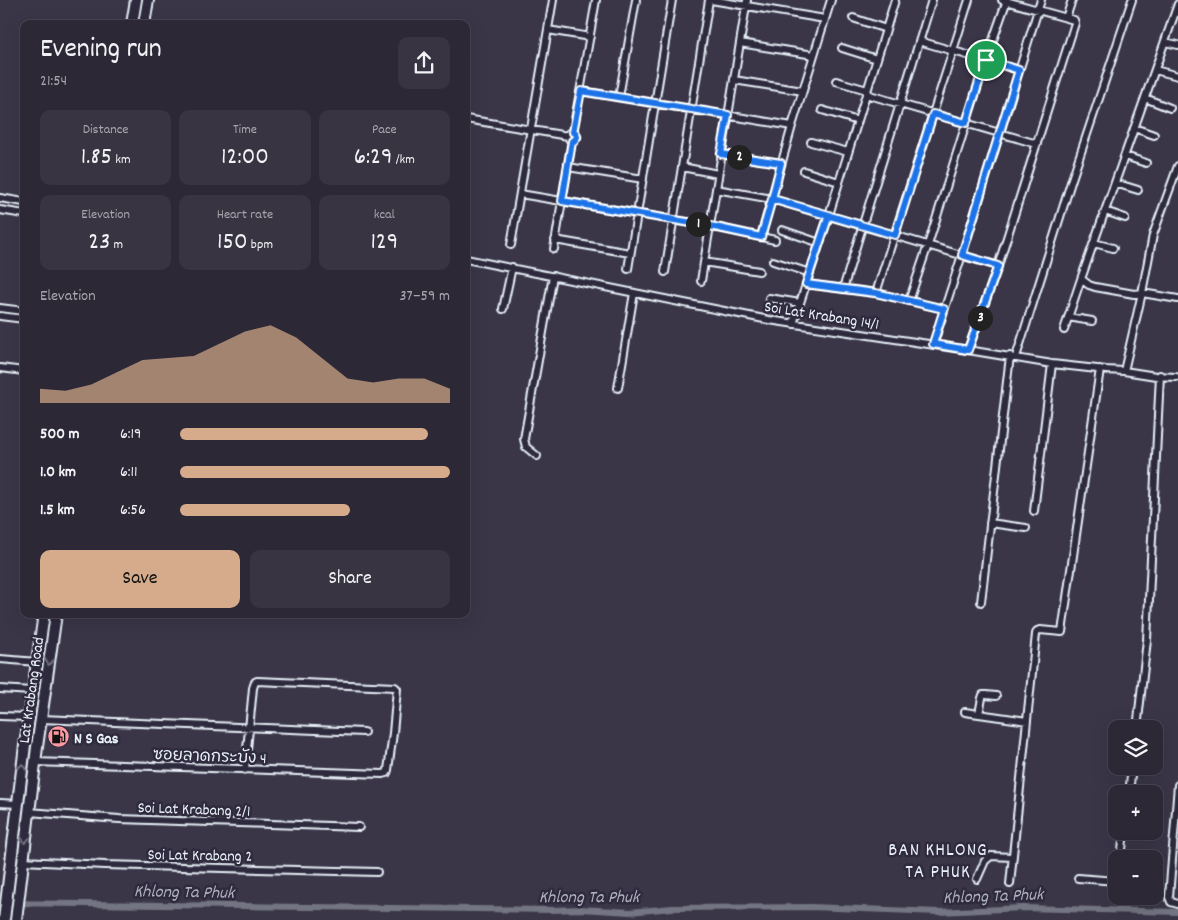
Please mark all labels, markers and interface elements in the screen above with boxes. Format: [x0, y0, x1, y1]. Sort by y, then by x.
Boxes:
text: Evening run [40, 31, 162, 71]
button: share [398, 37, 450, 89]
pin [965, 39, 1007, 81]
icon: arrive [972, 46, 1000, 74]
text: 21:54 [40, 70, 67, 93]
text: Distance [83, 120, 129, 140]
text: Time [233, 120, 257, 140]
text: Pace [372, 120, 397, 140]
text: 1.85 [81, 140, 112, 176]
text: 12:00 [221, 140, 269, 176]
text: 6:29 [354, 140, 392, 176]
pin: 2 [726, 144, 752, 170]
text: 2 [736, 147, 743, 167]
text: km [112, 150, 131, 170]
text: /km [392, 150, 415, 170]
text: Elevation [81, 205, 130, 225]
text: Heart rate [217, 205, 273, 225]
text: kcal [374, 205, 395, 225]
pin: 1 [686, 212, 710, 236]
text: 1 [697, 214, 700, 234]
text: 23 [88, 225, 110, 261]
text: 150 [217, 225, 248, 261]
text: 129 [370, 225, 398, 261]
text: m [110, 235, 123, 255]
text: bpm [248, 235, 273, 255]
text: Elevation [40, 285, 96, 308]
text: 37–59 m [399, 285, 450, 308]
street label: Soi Lat Krabang 14/1 [763, 296, 881, 337]
pin: 3 [968, 306, 992, 330]
text: 3 [977, 308, 984, 328]
text: 500 m [40, 423, 80, 446]
text: 6:19 [120, 423, 141, 446]
text: 1.0 km [40, 461, 76, 484]
text: 6:11 [120, 461, 138, 484]
text: 1.5 km [40, 499, 75, 522]
text: 6:56 [120, 499, 146, 522]
button: Save [40, 550, 240, 608]
button: Share [250, 550, 450, 608]
street label: Lat Krabang Road [14, 636, 51, 745]
one-way arrow [44, 658, 55, 666]
map controls [1108, 720, 1163, 905]
button: layers [1108, 720, 1163, 775]
fuel station icon: N S Gas [46, 725, 70, 749]
place label: N S Gas [74, 728, 119, 751]
street label: ซอยลาดกระบัง 4 [153, 743, 267, 771]
one-way arrow [16, 763, 27, 771]
button: + [1108, 785, 1163, 840]
street label: Soi Lat Krabang 2/1 [137, 797, 251, 824]
one-way arrow [20, 837, 31, 845]
district label: BAN KHLONG TA PHUK [888, 838, 988, 887]
street label: Soi Lat Krabang 2 [147, 844, 253, 869]
button: − [1108, 850, 1163, 905]
water label: Khlong Ta Phuk [133, 880, 236, 907]
water label: Khlong Ta Phuk [942, 883, 1045, 912]
water label: Khlong Ta Phuk [539, 886, 641, 911]

